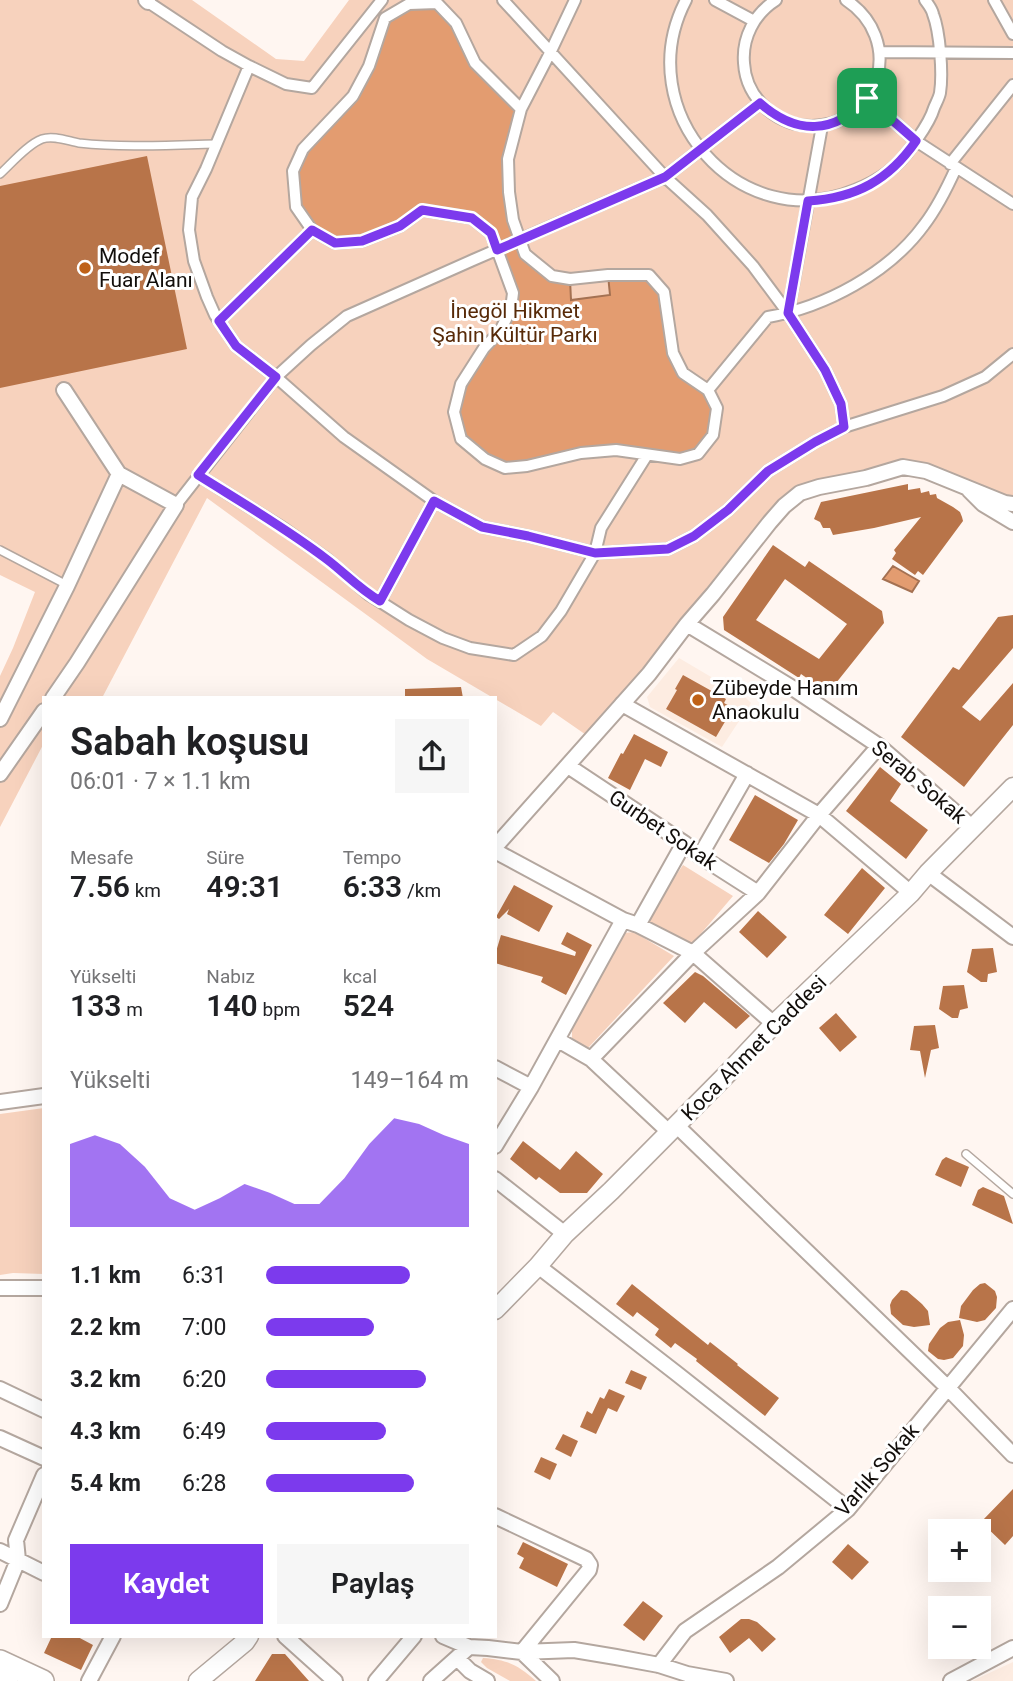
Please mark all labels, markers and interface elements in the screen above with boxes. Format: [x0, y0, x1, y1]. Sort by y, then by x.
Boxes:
pin [837, 68, 897, 128]
icon: arrive [848, 79, 886, 117]
place label: Modef Fuar Alanı [99, 244, 193, 292]
marker: Modef Fuar Alanı [77, 260, 93, 276]
park label: İnegöl Hikmet Şahin Kültür Parkı [432, 299, 598, 347]
place label: Zübeyde Hanım Anaokulu [712, 676, 858, 724]
marker: Zübeyde Hanım Anaokulu [690, 692, 706, 708]
button: share [395, 719, 469, 793]
text: Sabah koşusu [70, 720, 309, 764]
street label: Serab Sokak [867, 736, 971, 829]
text: 06:01 · 7 × 1.1 km [70, 768, 251, 795]
street label: Gurbet Sokak [604, 785, 722, 875]
text: Mesafe [70, 846, 133, 869]
text: Süre [206, 846, 244, 869]
text: Tempo [343, 846, 401, 869]
text: 7.56 [70, 869, 130, 904]
text: 49:31 [206, 869, 283, 904]
text: 6:33 [343, 869, 402, 904]
text: km [130, 879, 161, 902]
text: /km [402, 879, 441, 902]
text: Yükselti [70, 965, 137, 988]
text: Nabız [206, 965, 255, 988]
text: kcal [343, 965, 377, 988]
street label: Koca Ahmet Caddesi [676, 970, 832, 1126]
text: 133 [70, 988, 121, 1023]
text: 140 [206, 988, 258, 1023]
text: 524 [343, 988, 394, 1023]
text: m [121, 998, 143, 1021]
text: bpm [258, 998, 300, 1021]
text: Yükselti [70, 1067, 151, 1094]
text: 149–164 m [350, 1067, 469, 1094]
text: 1.1 km [70, 1262, 141, 1289]
text: 6:31 [182, 1262, 226, 1289]
text: 2.2 km [70, 1314, 141, 1341]
text: 7:00 [182, 1314, 226, 1341]
text: 3.2 km [70, 1366, 141, 1393]
text: 6:20 [182, 1366, 226, 1393]
text: 4.3 km [70, 1418, 141, 1445]
text: 6:49 [182, 1418, 226, 1445]
street label: Varlık Sokak [830, 1419, 924, 1521]
text: 5.4 km [70, 1470, 141, 1497]
text: 6:28 [182, 1470, 226, 1497]
map controls [928, 1519, 991, 1659]
button: + [928, 1519, 991, 1582]
button: Kaydet [70, 1544, 263, 1624]
button: Paylaş [277, 1544, 469, 1624]
button: − [928, 1596, 991, 1659]

